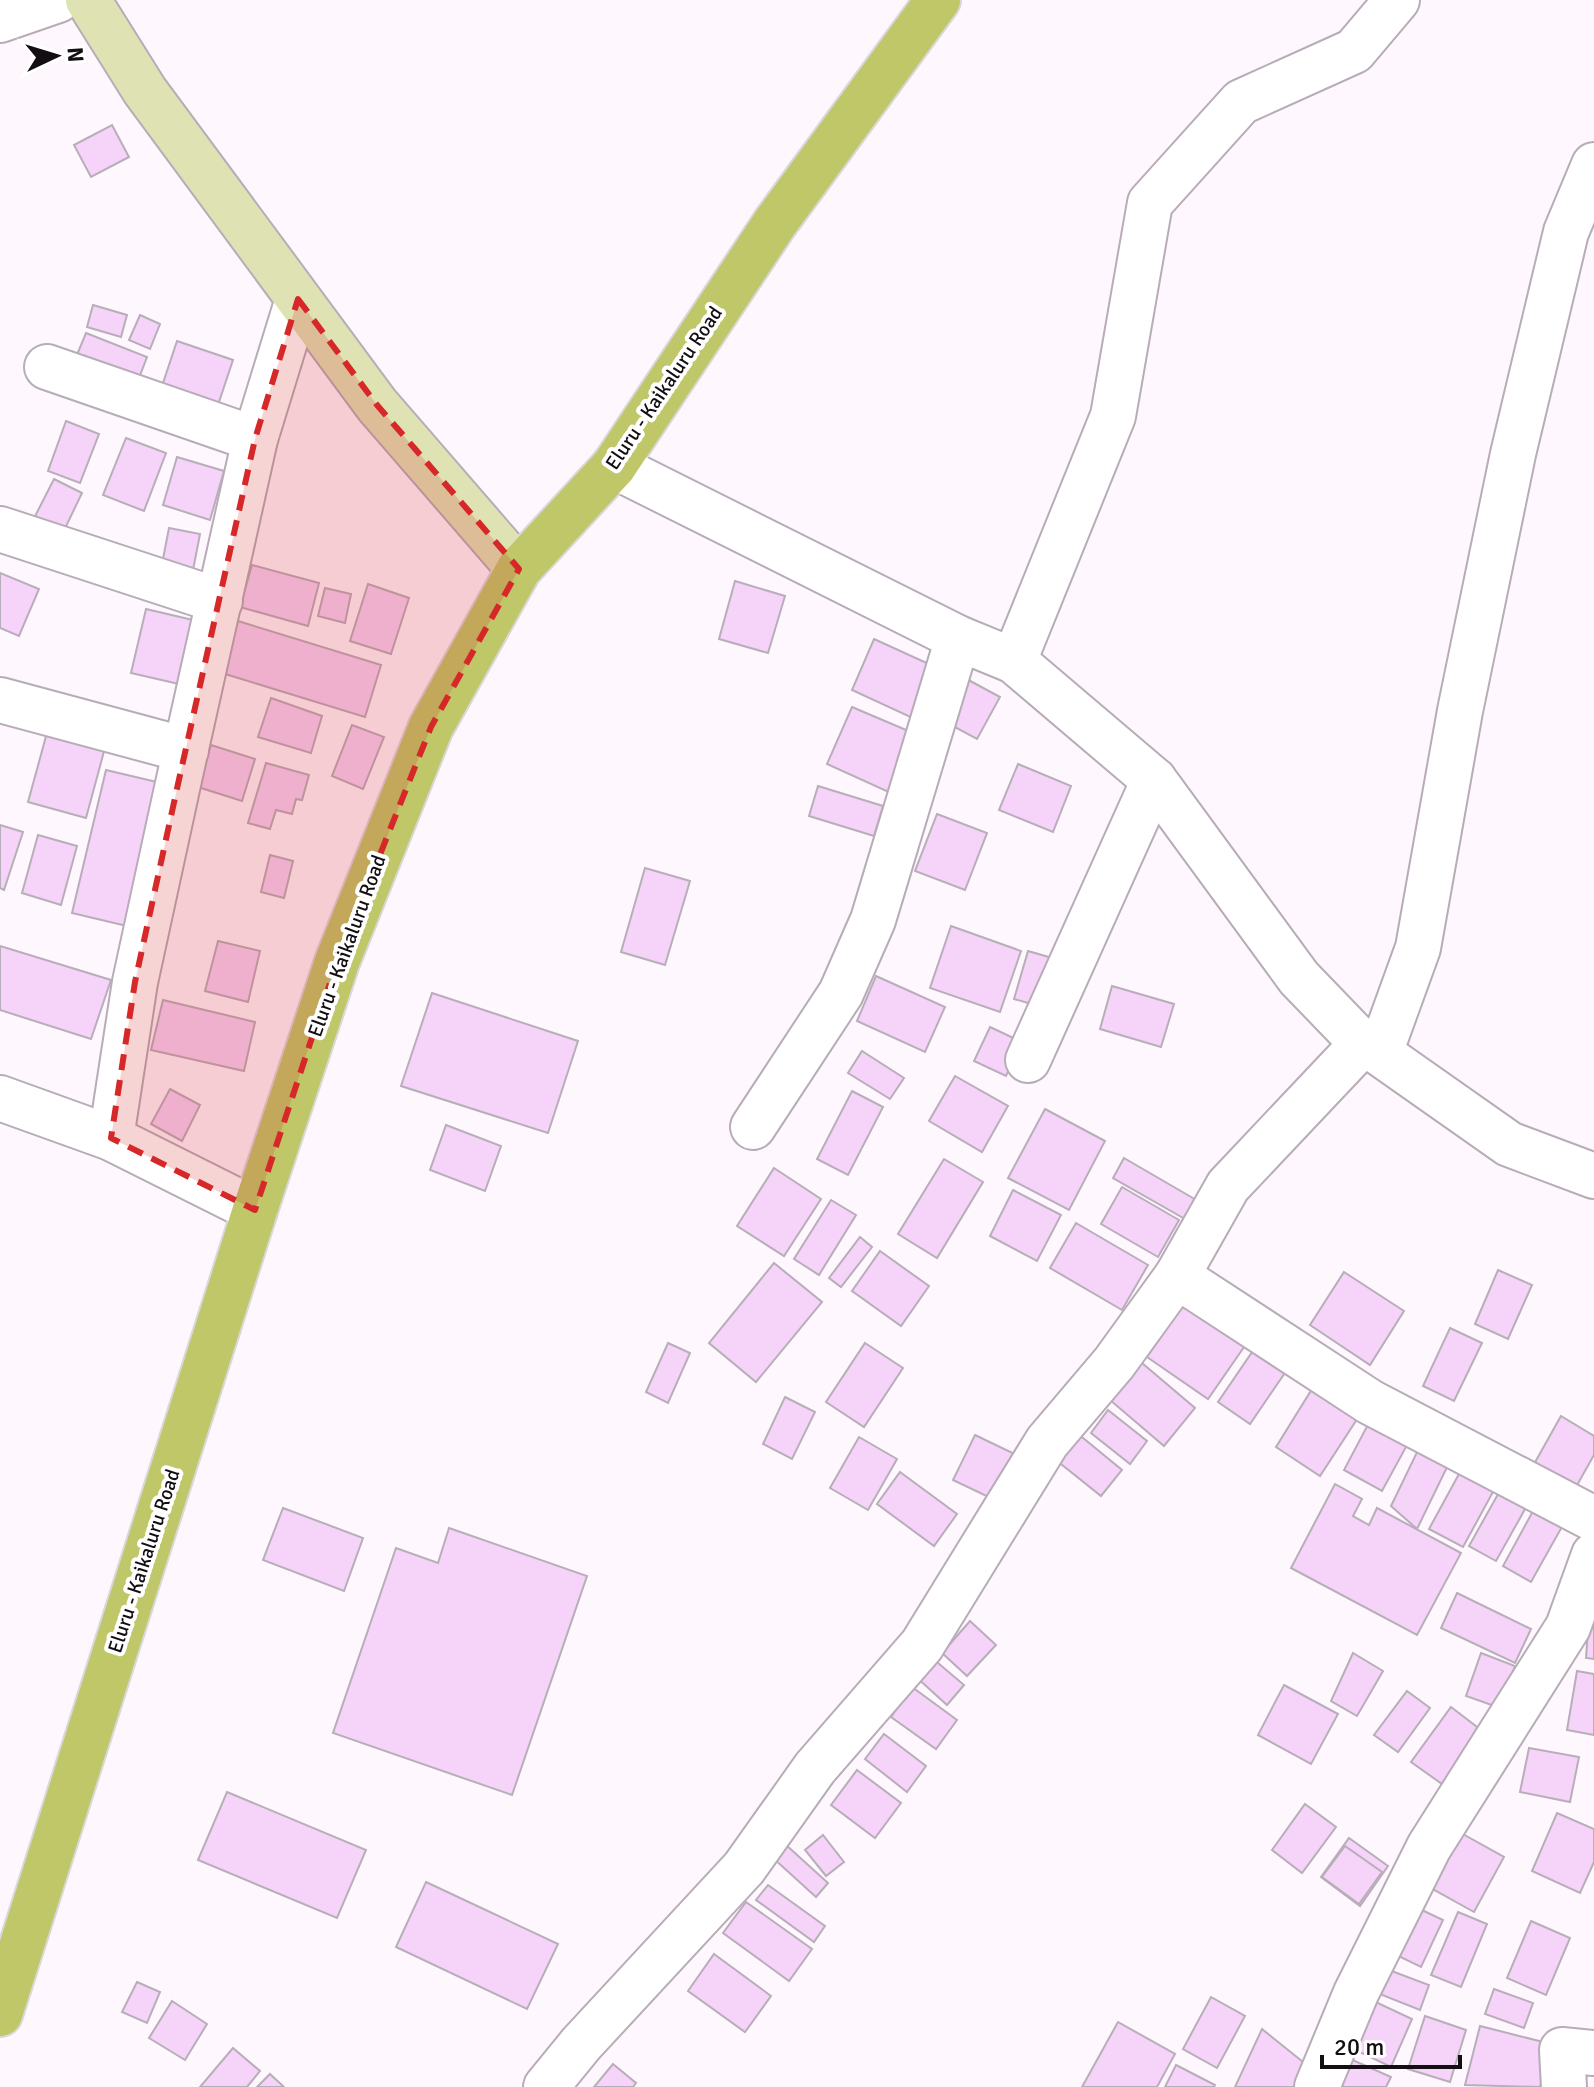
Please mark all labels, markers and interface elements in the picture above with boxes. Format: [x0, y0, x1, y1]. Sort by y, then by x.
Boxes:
north arrow [16, 16, 96, 96]
text: N [61, 46, 89, 63]
street label: Eluru - Kaikaluru Road [600, 302, 728, 474]
street label: Eluru - Kaikaluru Road [302, 852, 392, 1040]
street label: Eluru - Kaikaluru Road [102, 1466, 186, 1656]
scale bar [1322, 2019, 1460, 2069]
text: 20 m [1334, 2032, 1384, 2062]

